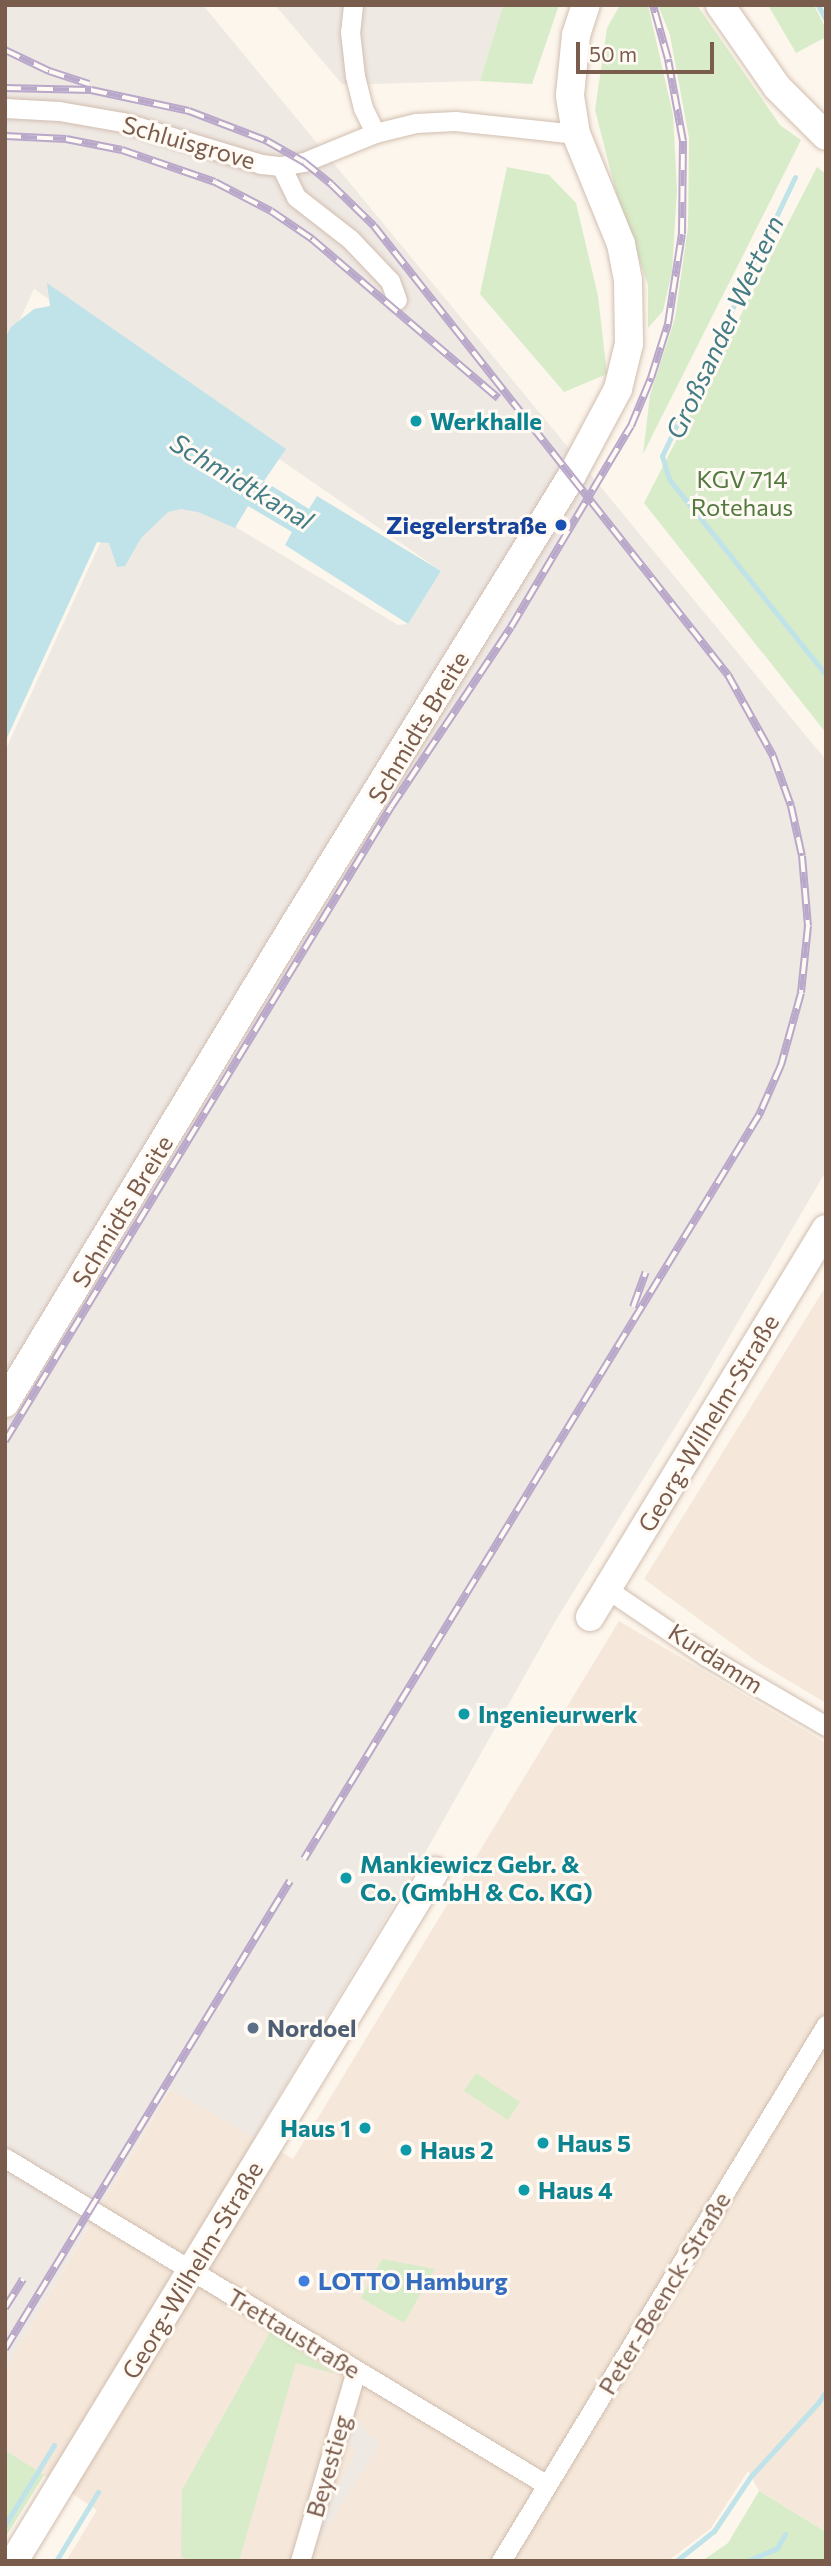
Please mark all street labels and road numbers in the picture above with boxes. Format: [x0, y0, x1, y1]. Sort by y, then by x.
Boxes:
street label: Schluisgrove [119, 109, 259, 175]
street label: Schmidts Breite [361, 646, 475, 808]
street label: Schmidts Breite [65, 1130, 179, 1292]
street label: Georg-Wilhelm-Straße [632, 1309, 784, 1537]
street label: Kurdamm [663, 1617, 769, 1699]
street label: Georg-Wilhelm-Straße [116, 2156, 268, 2384]
street label: Peter-Beenck-Straße [592, 2187, 736, 2399]
street label: Trettaustraße [222, 2282, 366, 2384]
street label: Beyestieg [300, 2412, 356, 2520]

